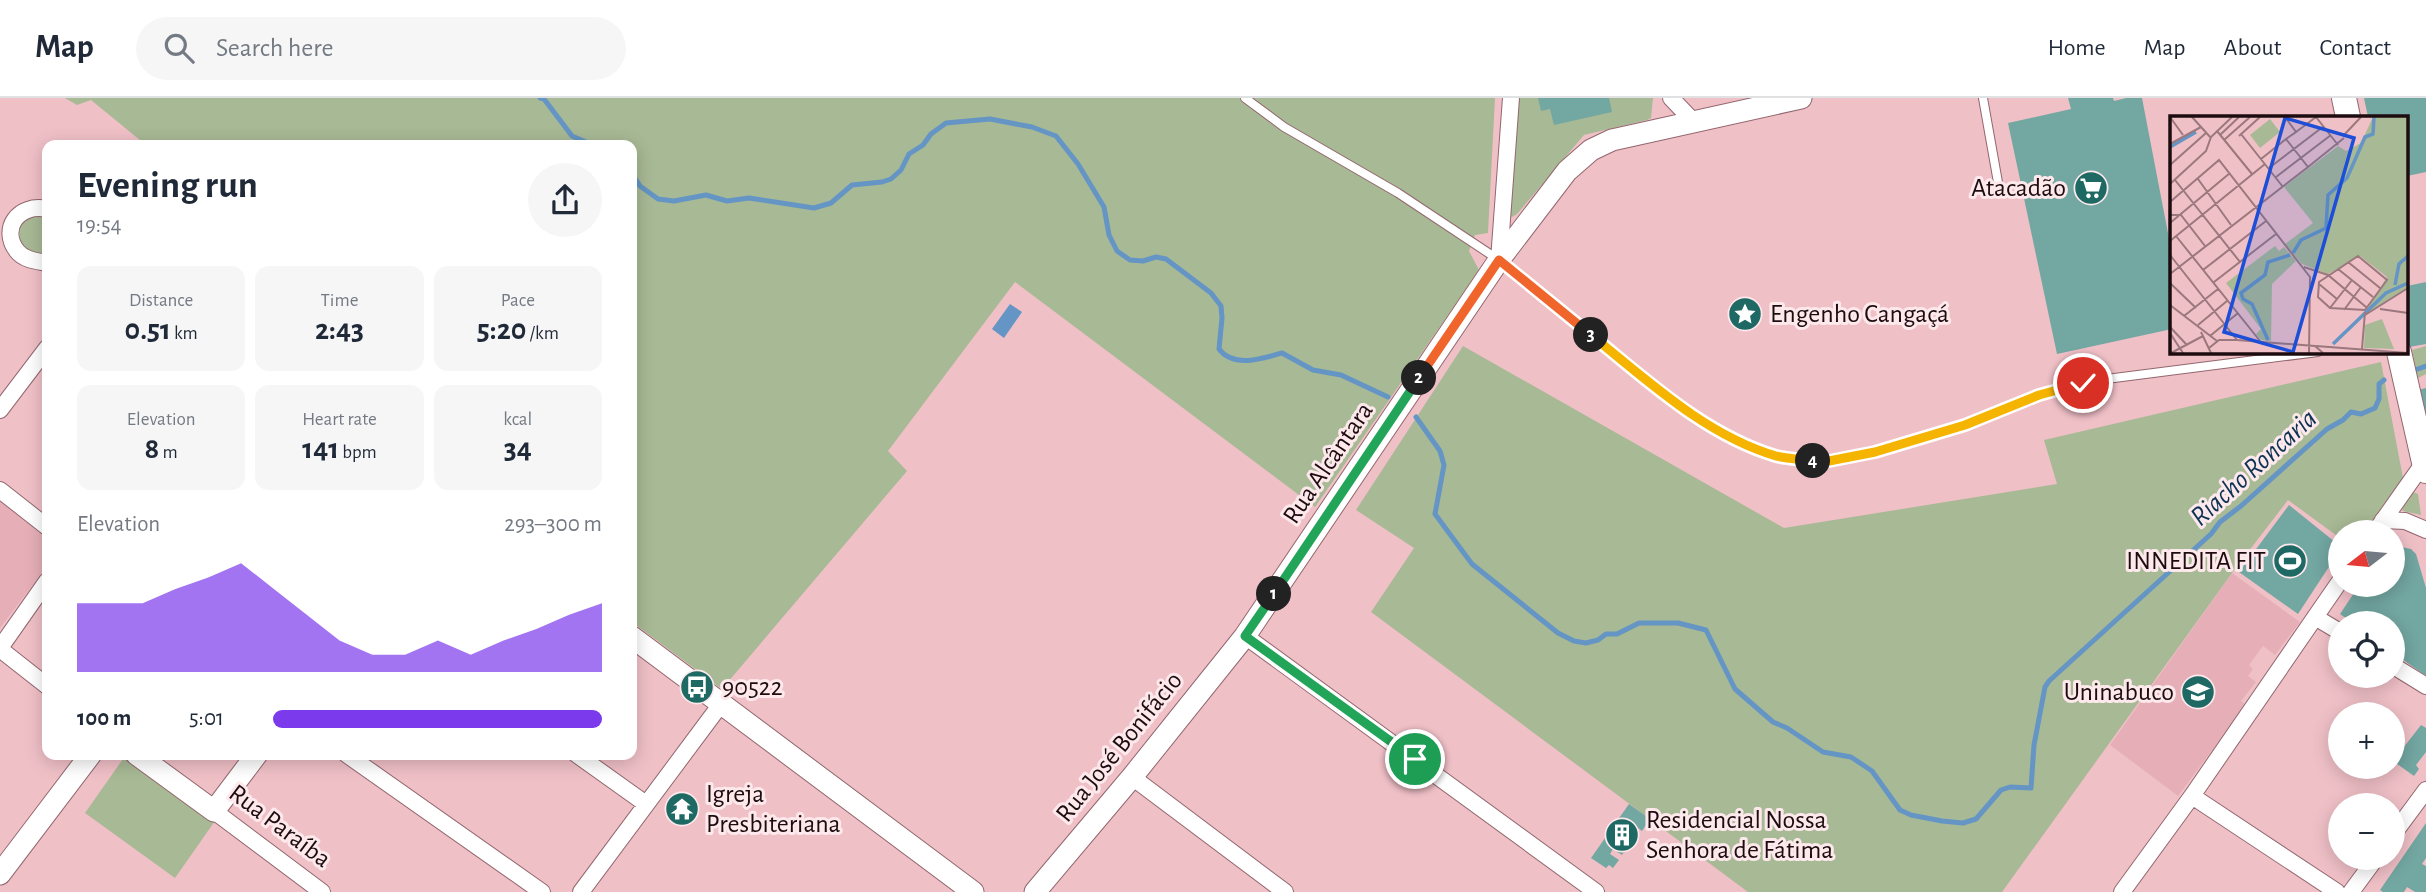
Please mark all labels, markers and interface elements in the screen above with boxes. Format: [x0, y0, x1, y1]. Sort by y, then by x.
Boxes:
search box [136, 17, 626, 80]
icon: search [160, 29, 198, 67]
text: Map [35, 31, 94, 64]
text: Search here [216, 35, 334, 61]
text: Home [2048, 36, 2106, 60]
text: Map [2144, 36, 2186, 60]
text: About [2224, 36, 2281, 60]
text: Contact [2319, 36, 2391, 60]
inset map [2170, 116, 2408, 354]
button: share [528, 163, 602, 237]
text: Evening run [77, 167, 258, 205]
supermarket icon: Atacadão [2072, 169, 2110, 207]
place label: Atacadão [1971, 175, 2066, 201]
text: 19:54 [77, 214, 122, 237]
text: Distance [129, 291, 193, 310]
text: Time [321, 291, 358, 310]
text: Pace [501, 291, 535, 310]
place icon: Engenho Cangaçá [1726, 295, 1764, 333]
place label: Engenho Cangaçá [1770, 301, 1949, 327]
text: 0.51 [125, 315, 171, 345]
text: 2:43 [315, 315, 364, 345]
text: 5:20 [477, 315, 526, 345]
pin: 3 [1574, 317, 1608, 352]
text: km [171, 324, 198, 343]
text: /km [526, 324, 559, 343]
text: 3 [1586, 325, 1595, 344]
pin [2053, 353, 2113, 413]
pin: 2 [1402, 360, 1436, 396]
icon: check [2064, 364, 2102, 402]
text: 2 [1414, 368, 1423, 387]
street label: Rua Alcântara [1278, 398, 1378, 528]
water label: Riacho Roncaria [2186, 404, 2322, 532]
text: Elevation [127, 410, 196, 429]
text: Heart rate [302, 410, 377, 429]
text: kcal [503, 410, 532, 429]
text: 8 [145, 434, 159, 464]
text: 141 [302, 434, 339, 464]
text: 34 [504, 434, 532, 464]
text: m [159, 443, 178, 462]
text: bpm [339, 443, 377, 462]
pin: 4 [1796, 444, 1830, 478]
text: 4 [1808, 451, 1817, 470]
text: Elevation [77, 513, 160, 536]
text: 293–300 m [504, 513, 602, 536]
north arrow [2328, 520, 2404, 597]
map controls [2328, 520, 2405, 870]
sports icon: INNEDITA FIT [2271, 542, 2309, 580]
place label: INNEDITA FIT [2126, 548, 2266, 574]
pin: 1 [1256, 576, 1292, 612]
text: 1 [1270, 584, 1277, 603]
button: locate [2328, 611, 2405, 688]
street label: Rua José Bonifácio [1051, 667, 1187, 827]
bus stop icon: 90522 [678, 668, 716, 706]
school or university icon: Uninabuco [2179, 673, 2217, 711]
place label: 90522 [722, 674, 783, 700]
place label: Uninabuco [2064, 679, 2174, 705]
button: + [2328, 702, 2405, 779]
text: 100 m [77, 707, 131, 730]
text: 5:01 [189, 707, 224, 730]
pin [1385, 729, 1445, 789]
icon: arrive [1396, 740, 1434, 778]
street label: Rua Paraíba [224, 780, 336, 872]
place label: Igreja Presbiteriana [706, 781, 841, 837]
temple icon: Igreja Presbiteriana [663, 790, 701, 828]
button: − [2328, 793, 2405, 870]
place label: Residencial Nossa Senhora de Fátima [1646, 807, 1833, 863]
building icon: Residencial Nossa Senhora de Fátima [1603, 816, 1641, 854]

